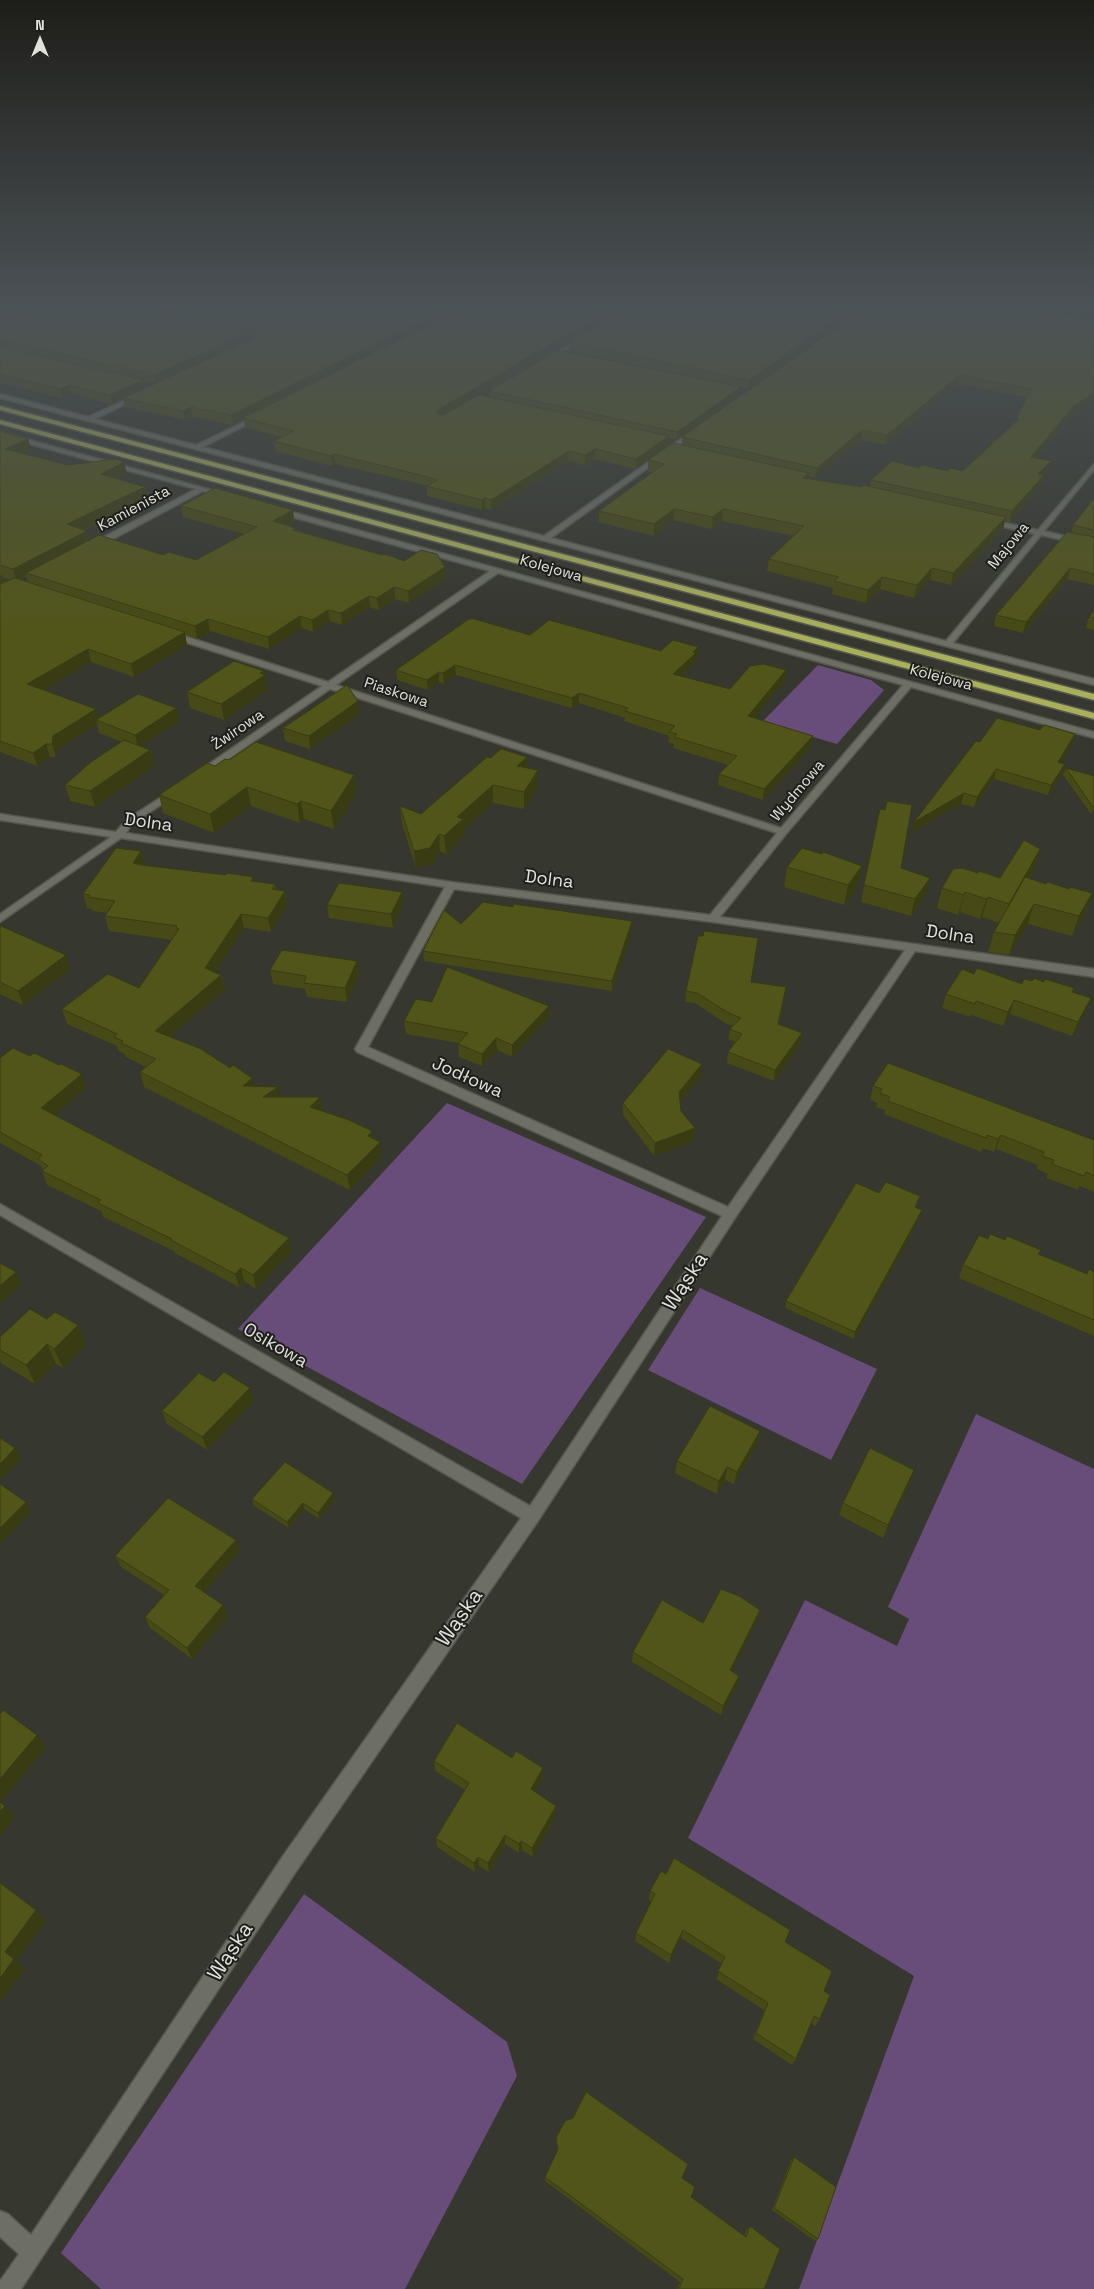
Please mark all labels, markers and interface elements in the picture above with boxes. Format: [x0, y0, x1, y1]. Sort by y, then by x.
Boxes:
north arrow [15, 15, 65, 65]
text: N [35, 16, 45, 34]
street label: Kamienista [95, 482, 173, 536]
street label: Majowa [985, 519, 1033, 573]
street label: Kolejowa [518, 552, 584, 586]
street label: Kolejowa [908, 661, 974, 695]
street label: Piaskowa [362, 674, 430, 712]
street label: Żwirowa [208, 706, 268, 754]
street label: Wydmowa [767, 757, 829, 825]
street label: Dolna [122, 809, 174, 837]
street label: Dolna [523, 866, 575, 894]
street label: Dolna [924, 921, 976, 949]
street label: Jodłowa [428, 1053, 506, 1103]
street label: Wąska [658, 1248, 714, 1316]
street label: Osikowa [239, 1319, 311, 1373]
street label: Wąska [431, 1584, 489, 1652]
street label: Wąska [203, 1918, 259, 1986]

